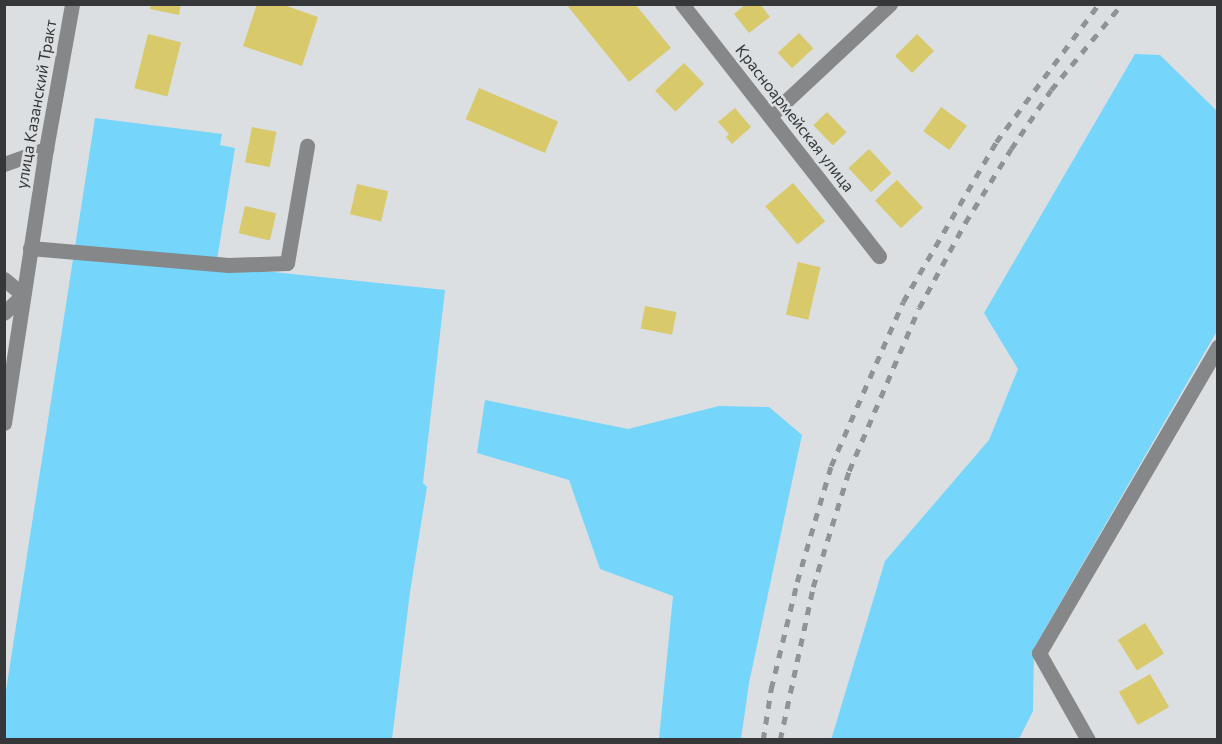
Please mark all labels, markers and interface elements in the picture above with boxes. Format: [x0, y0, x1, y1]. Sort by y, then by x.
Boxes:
street label: улица Казанский Тракт [12, 18, 60, 190]
street label: Красноармейская улица [732, 41, 858, 195]

